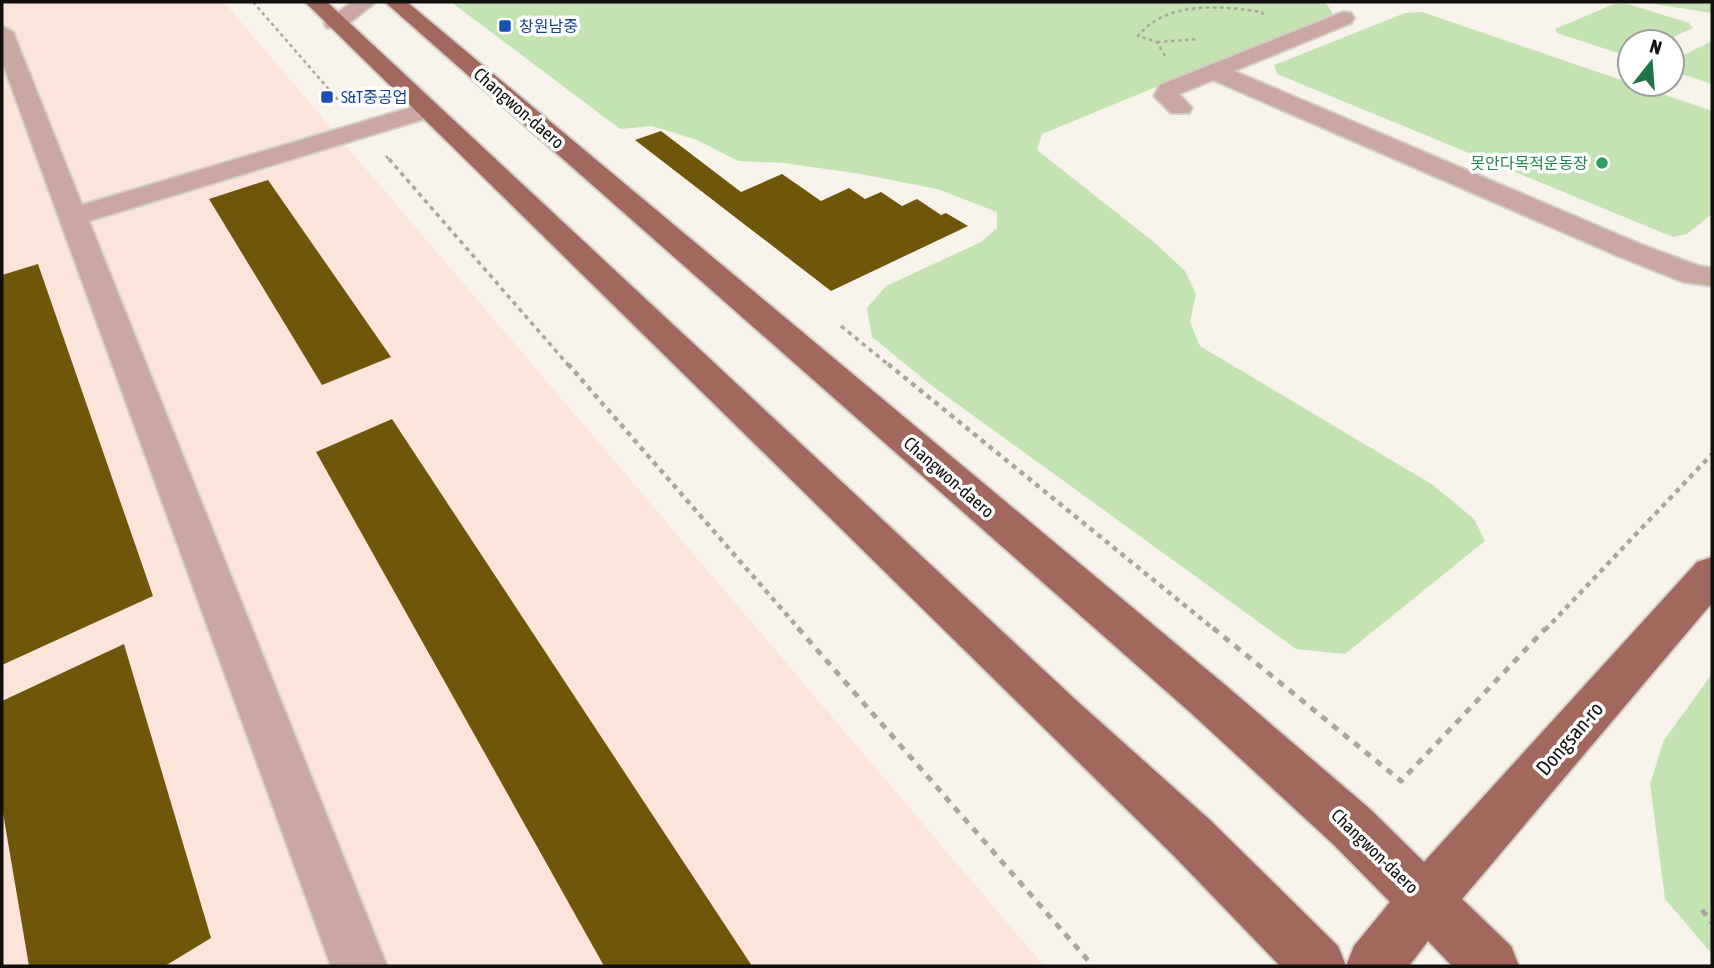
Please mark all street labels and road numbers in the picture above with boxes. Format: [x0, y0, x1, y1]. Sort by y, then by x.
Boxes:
street label: Changwon-daero [470, 63, 568, 153]
street label: Changwon-daero [900, 432, 998, 522]
street label: Dongsan-ro [1531, 696, 1607, 780]
street label: Changwon-daero [1327, 804, 1423, 898]

